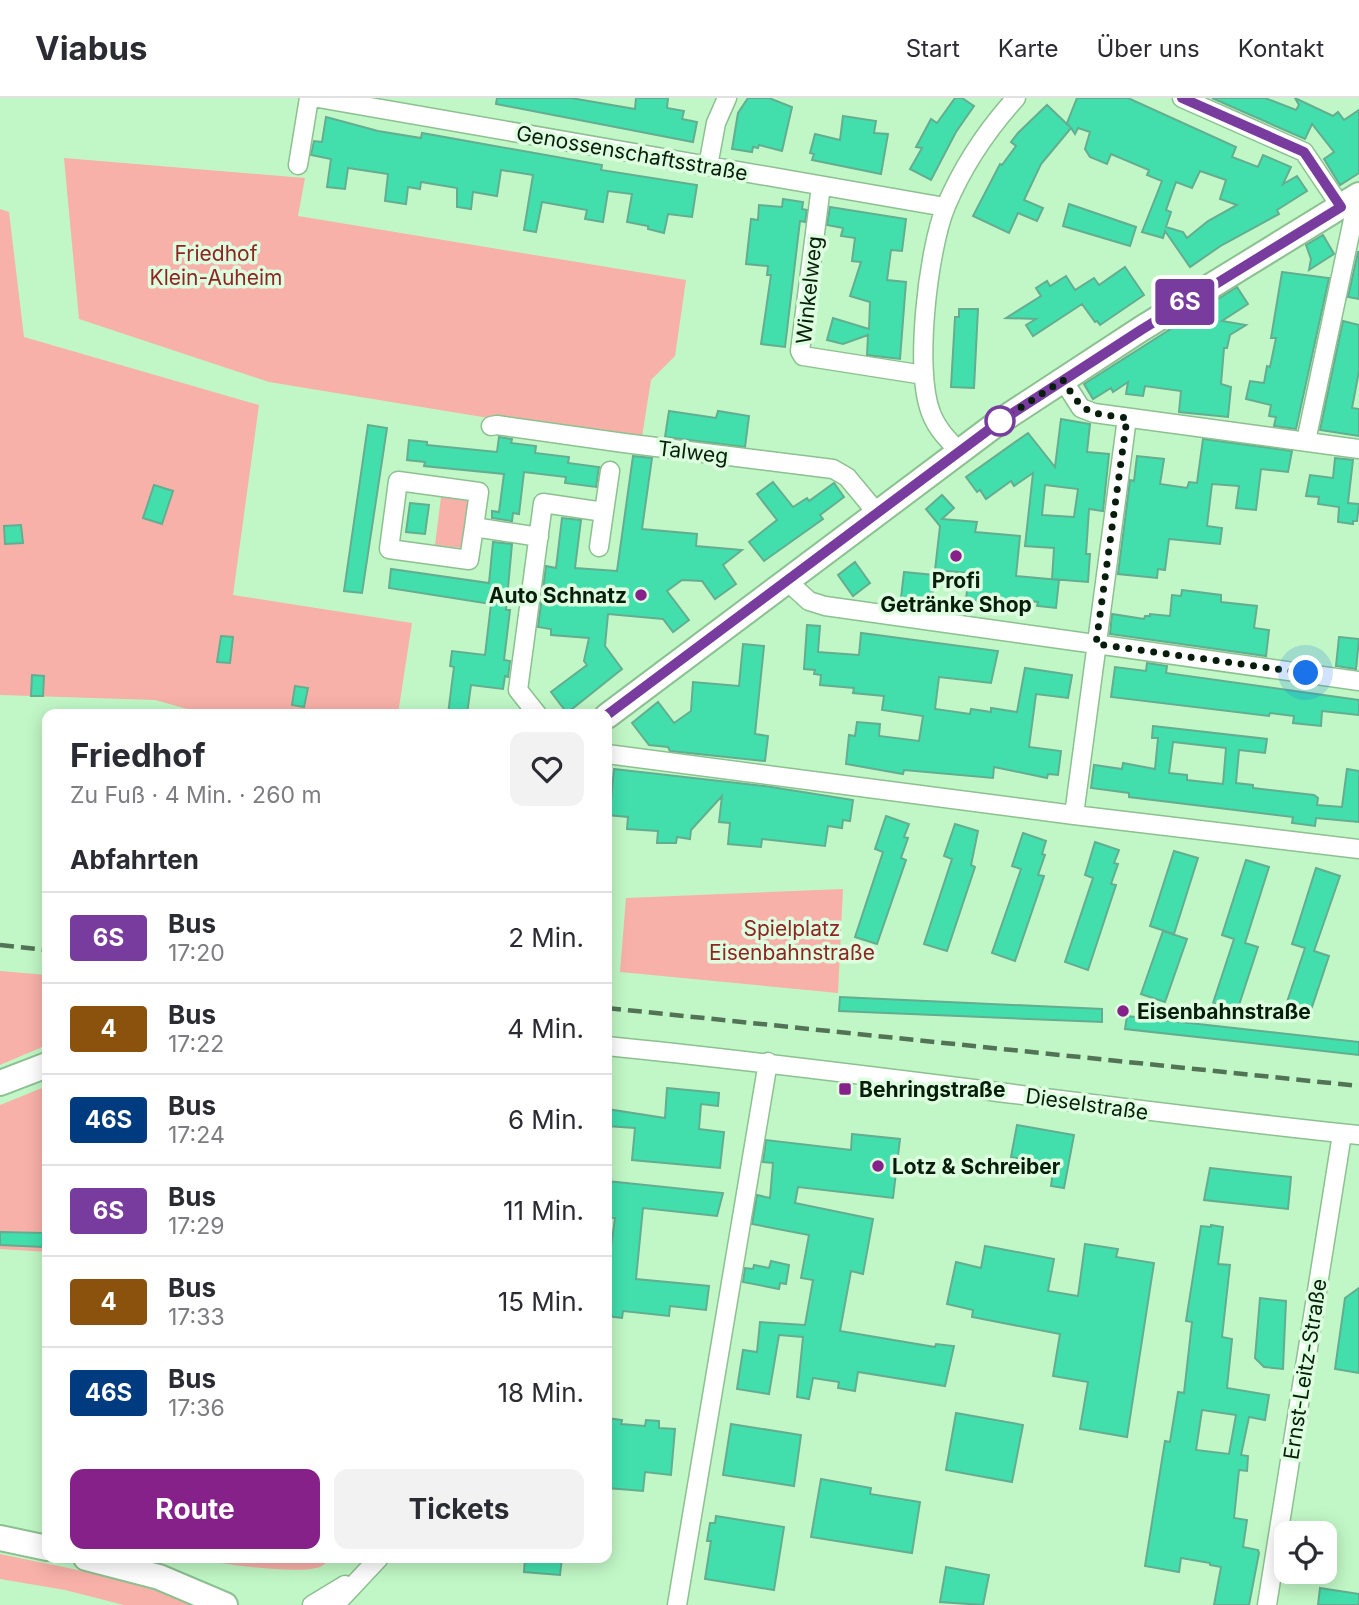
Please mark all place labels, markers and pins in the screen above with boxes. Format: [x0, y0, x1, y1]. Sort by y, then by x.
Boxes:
unlabelled marker [985, 406, 1015, 436]
marker: Profi Getränke Shop [948, 548, 964, 564]
place label: Profi Getränke Shop [880, 568, 1032, 617]
place label: Auto Schnatz [489, 583, 627, 608]
marker: Auto Schnatz [633, 587, 649, 603]
place label: Eisenbahnstraße [1137, 999, 1311, 1024]
marker: Eisenbahnstraße [1115, 1003, 1131, 1019]
place label: Behringstraße [859, 1077, 1005, 1102]
marker: Behringstraße [837, 1081, 853, 1097]
place label: Lotz & Schreiber [892, 1154, 1061, 1179]
marker: Lotz & Schreiber [870, 1158, 886, 1174]

